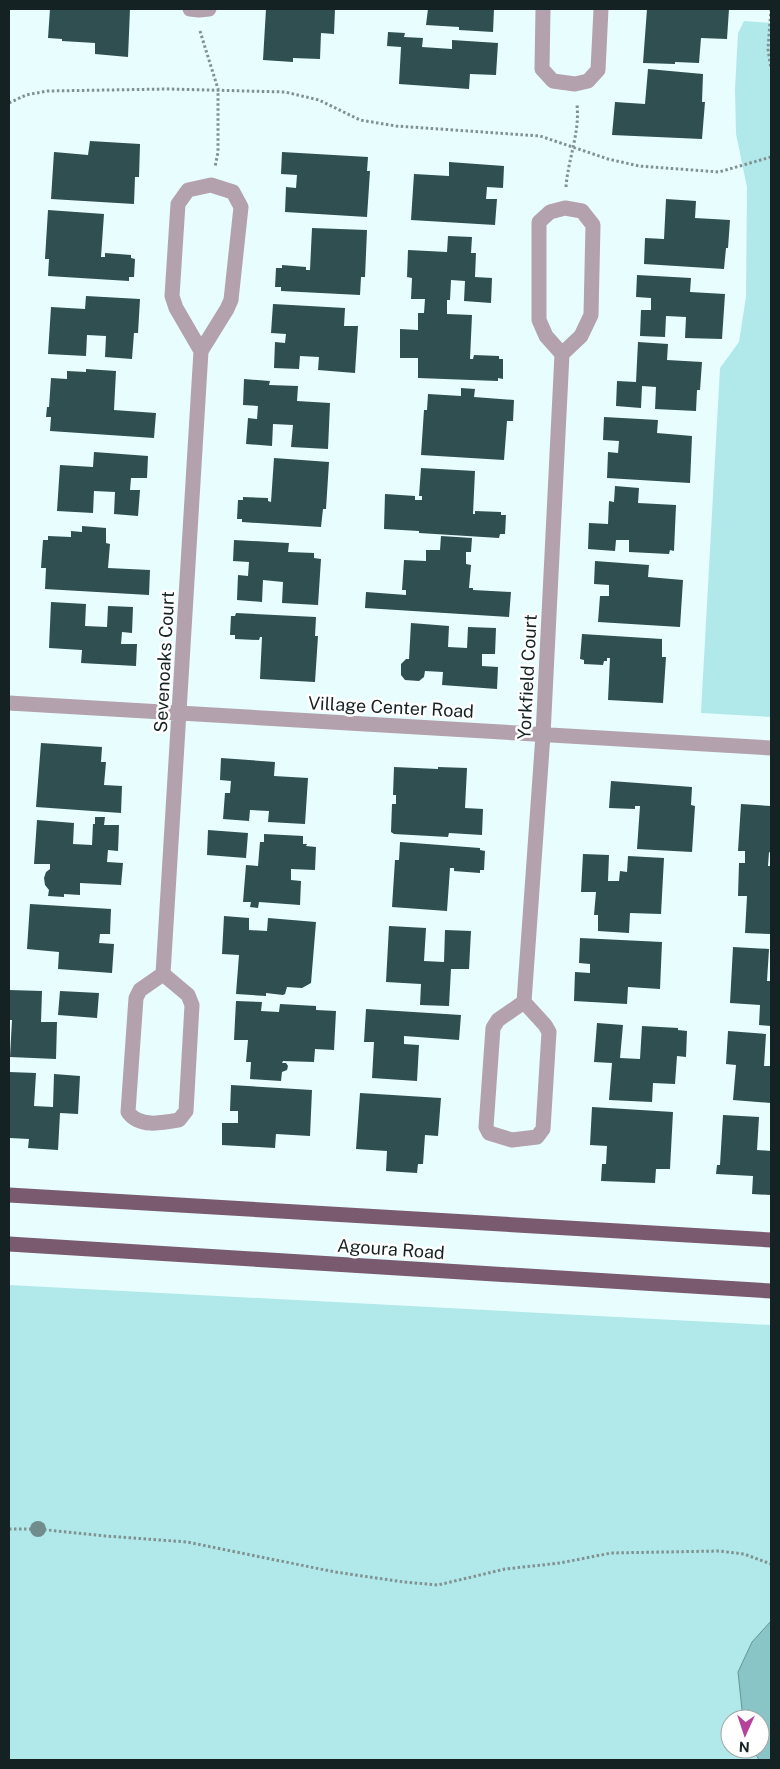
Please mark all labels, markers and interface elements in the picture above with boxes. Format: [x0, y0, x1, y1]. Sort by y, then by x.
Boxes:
street label: Sevenoaks Court [150, 591, 178, 733]
street label: Yorkfield Court [513, 614, 541, 740]
street label: Village Center Road [308, 692, 474, 722]
street label: Agoura Road [337, 1235, 445, 1263]
north arrow [720, 1709, 770, 1759]
text: N [738, 1739, 750, 1755]

